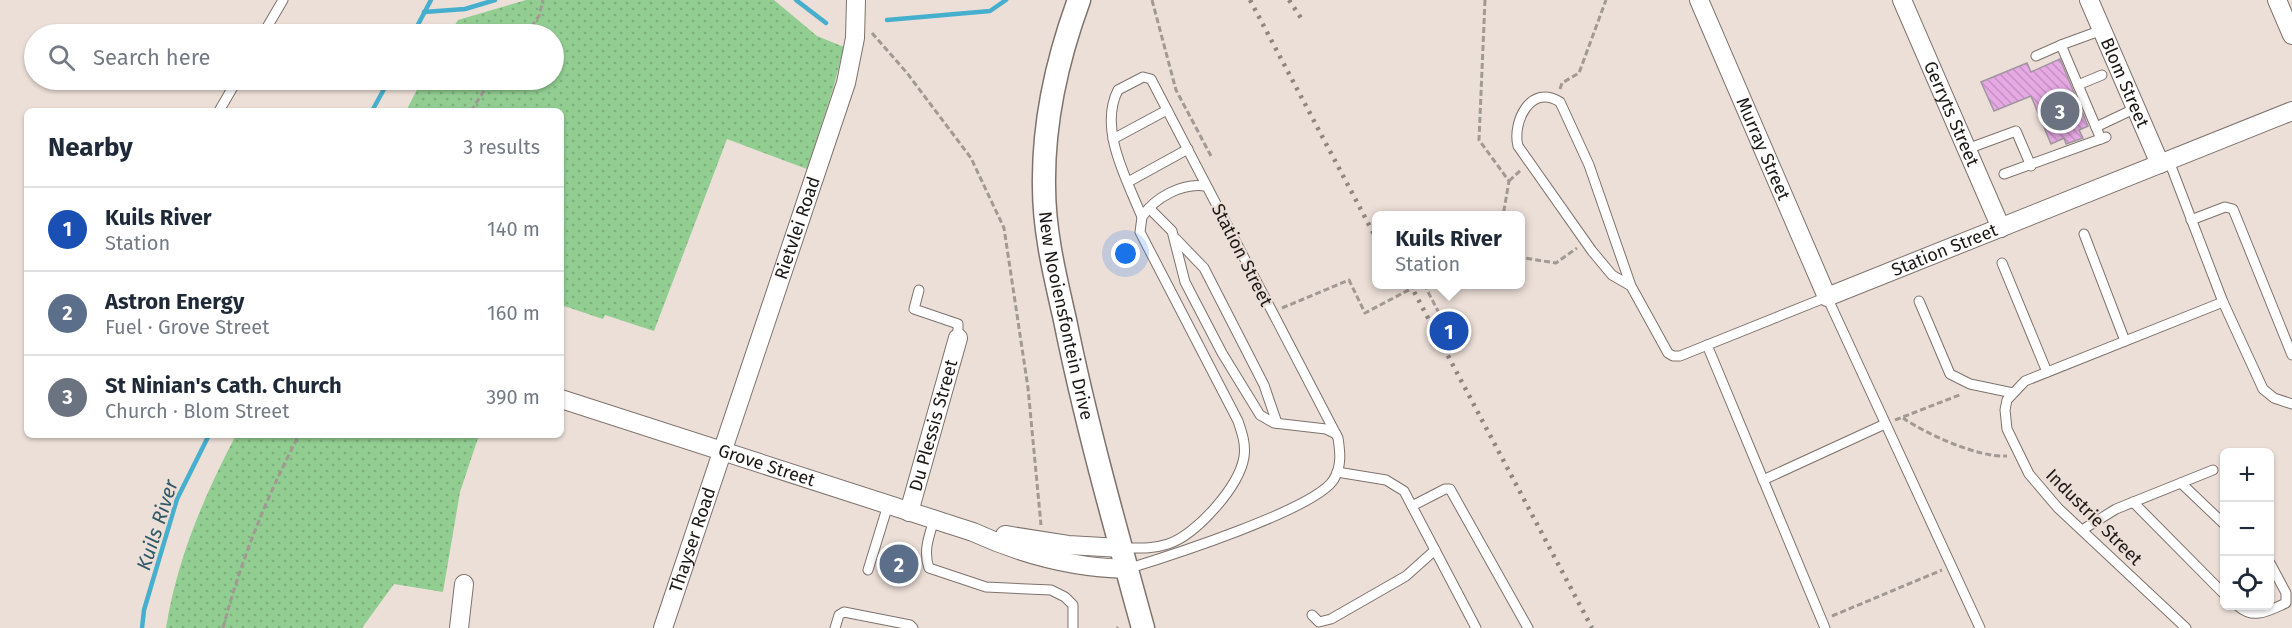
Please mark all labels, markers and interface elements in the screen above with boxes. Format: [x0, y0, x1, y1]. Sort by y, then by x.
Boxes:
search box [24, 24, 564, 90]
street label: Blom Street [2096, 34, 2154, 131]
icon: search [45, 41, 78, 74]
text: Search here [93, 44, 211, 71]
street label: Gerryts Street [1919, 58, 1984, 170]
pin: 3 [2040, 88, 2080, 134]
street label: Murray Street [1731, 94, 1795, 204]
text: Nearby [48, 132, 133, 163]
text: 3 results [463, 135, 540, 159]
street label: Rietvlei Road [770, 174, 825, 282]
street label: Station Street [1207, 200, 1277, 310]
text: Kuils River [105, 204, 212, 231]
street label: New Nooiensfontein Drive [1034, 210, 1098, 422]
popup [1372, 211, 1525, 289]
text: 1 [63, 217, 72, 241]
text: 140 m [487, 217, 540, 241]
street label: Station Street [1888, 219, 2001, 281]
text: Kuils River [1395, 225, 1502, 252]
text: Station [105, 231, 170, 255]
your location [1111, 239, 1140, 268]
text: Station [1395, 252, 1460, 276]
text: Astron Energy [105, 288, 244, 315]
text: 2 [62, 301, 73, 325]
text: 160 m [487, 301, 540, 325]
pin: 1 [1430, 308, 1468, 354]
text: Fuel · Grove Street [105, 315, 269, 339]
street label: Du Plessis Street [904, 356, 963, 494]
text: St Ninian's Cath. Church [105, 372, 342, 399]
text: 3 [62, 385, 73, 409]
text: 390 m [486, 385, 540, 409]
text: Church · Blom Street [105, 399, 289, 423]
street label: Grove Street [715, 439, 818, 491]
map controls [2220, 448, 2274, 610]
button: + [2220, 448, 2274, 502]
street label: Industrie Street [2041, 464, 2147, 570]
water label: Kuils River [131, 475, 183, 573]
street label: Thayser Road [665, 484, 720, 595]
button: − [2220, 502, 2274, 556]
pin: 2 [880, 542, 918, 586]
button: locate [2220, 556, 2274, 610]

